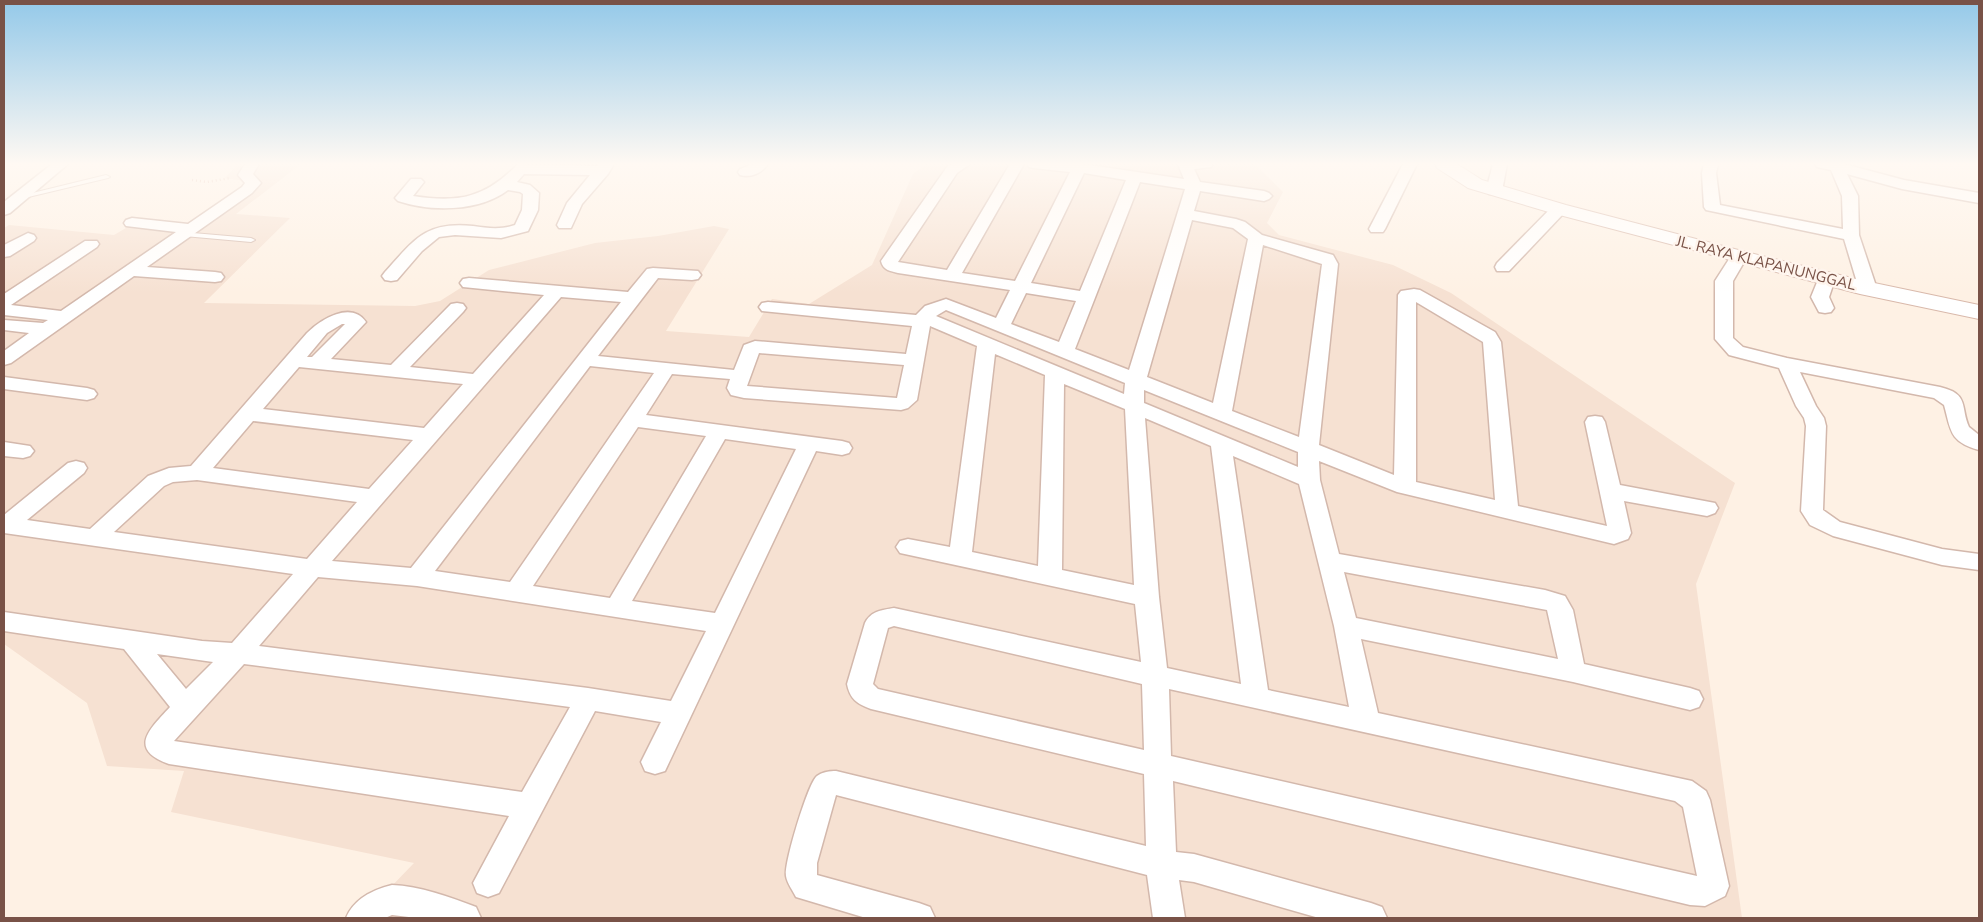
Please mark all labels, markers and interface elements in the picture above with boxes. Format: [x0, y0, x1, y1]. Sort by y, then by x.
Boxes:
street label: JL. RAYA KLAPANUNGGAL [1673, 231, 1858, 295]

